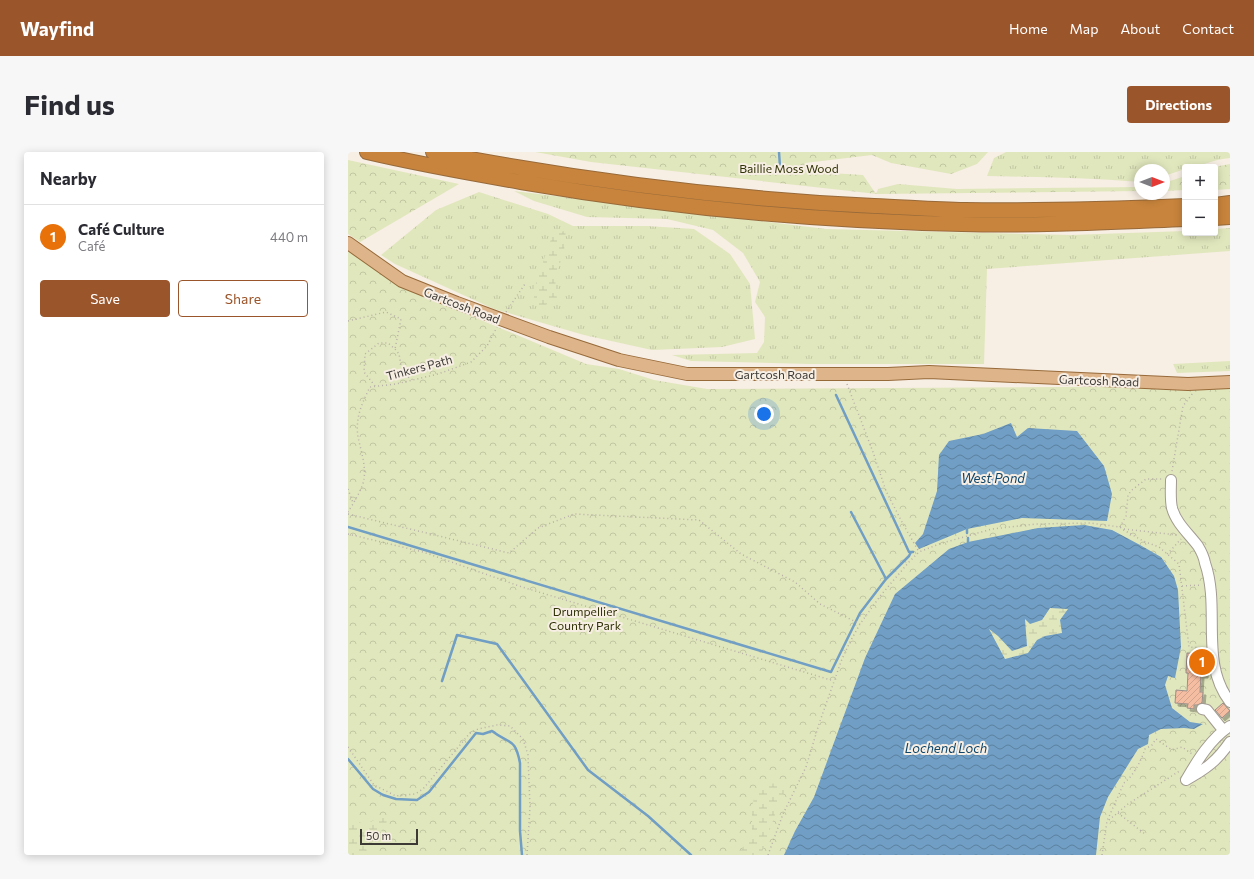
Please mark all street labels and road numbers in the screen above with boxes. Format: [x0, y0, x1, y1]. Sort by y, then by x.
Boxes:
street label: Gartcosh Road [422, 284, 502, 326]
street label: Tinkers Path [384, 351, 454, 383]
street label: Gartcosh Road [735, 367, 815, 381]
street label: Gartcosh Road [1059, 372, 1139, 388]

